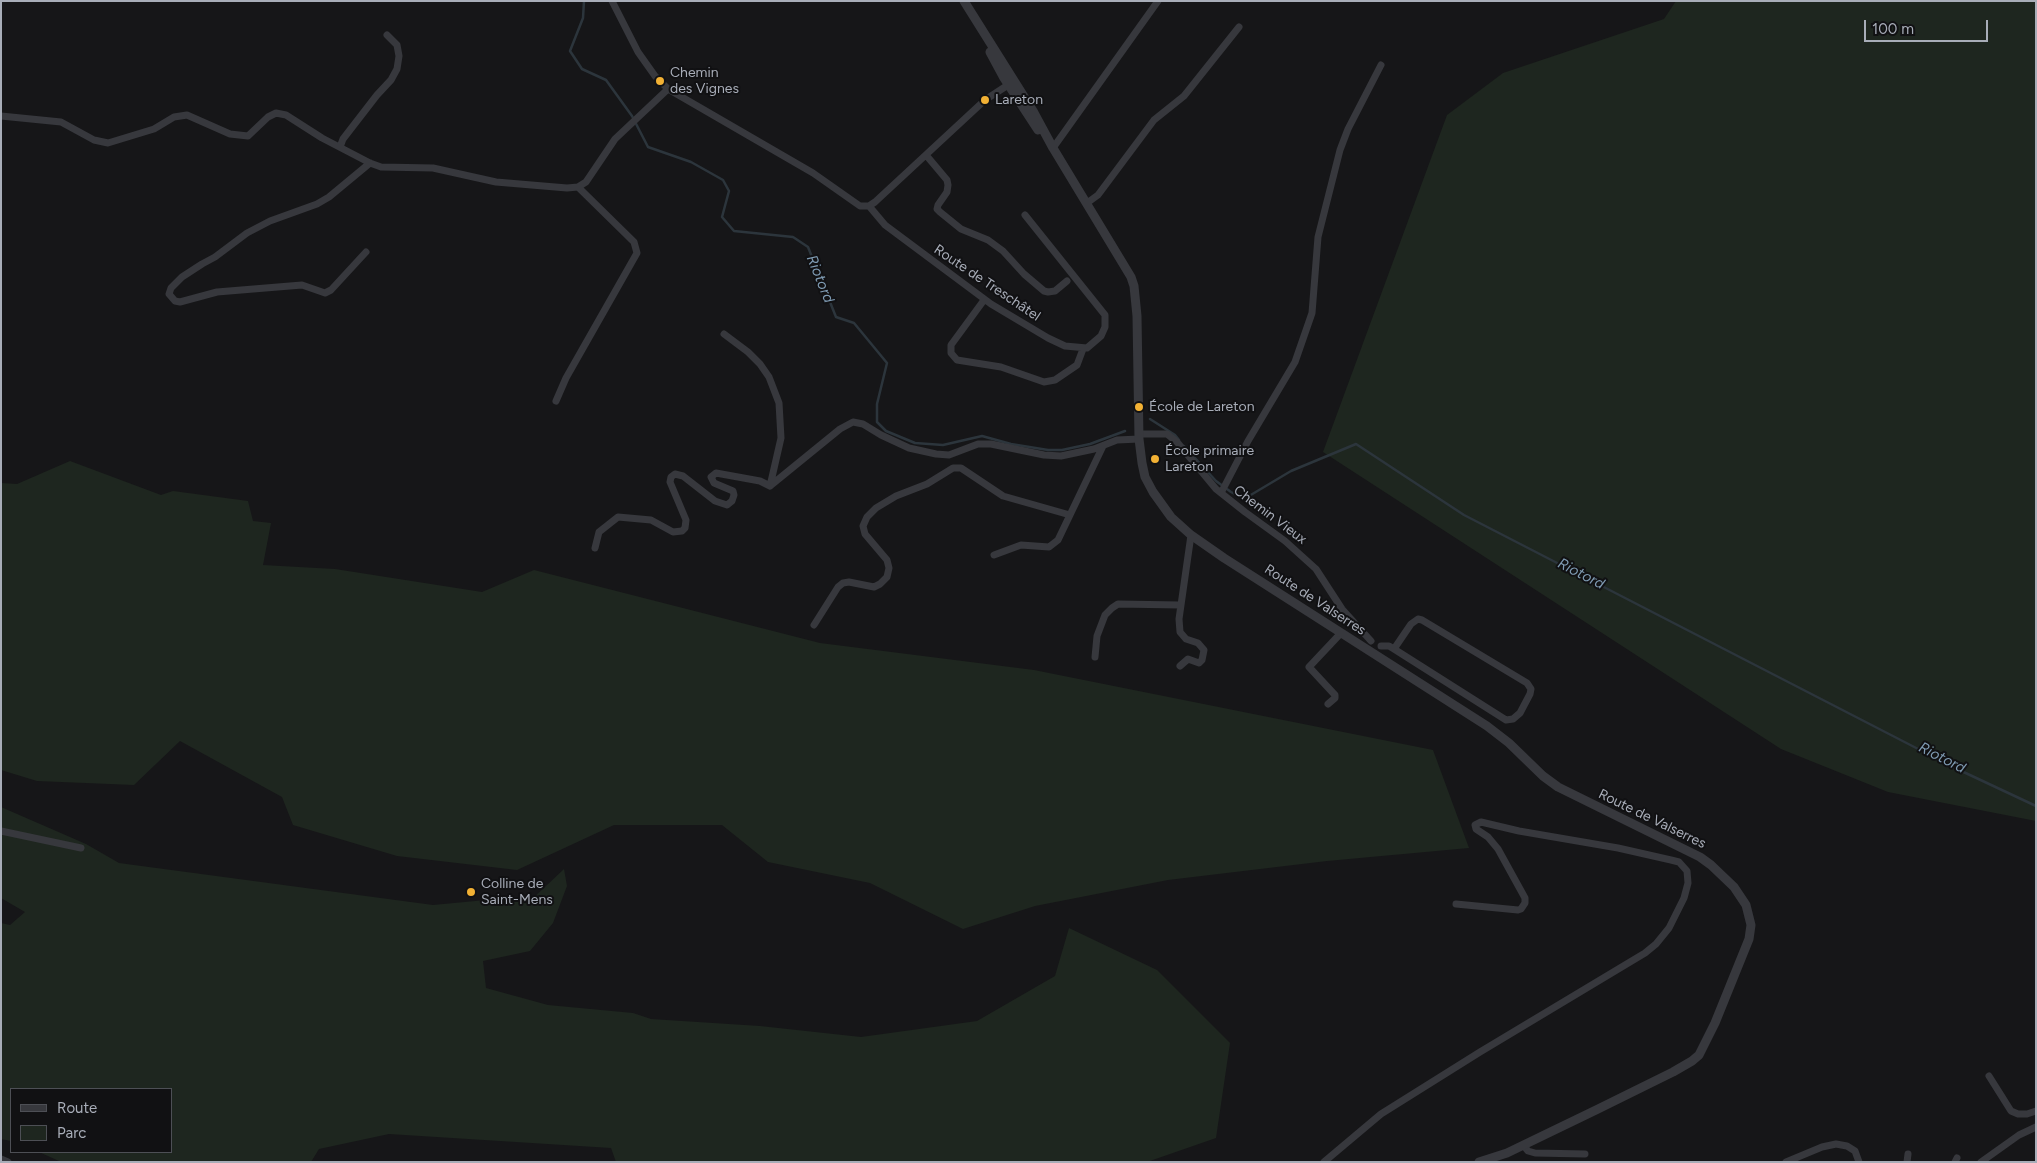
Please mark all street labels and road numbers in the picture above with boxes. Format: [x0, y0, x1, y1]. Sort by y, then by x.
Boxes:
street label: Route de Treschâtel [931, 241, 1043, 325]
street label: Chemin Vieux [1230, 482, 1310, 548]
street label: Route de Valserres [1261, 561, 1369, 639]
street label: Route de Valserres [1596, 786, 1708, 852]

